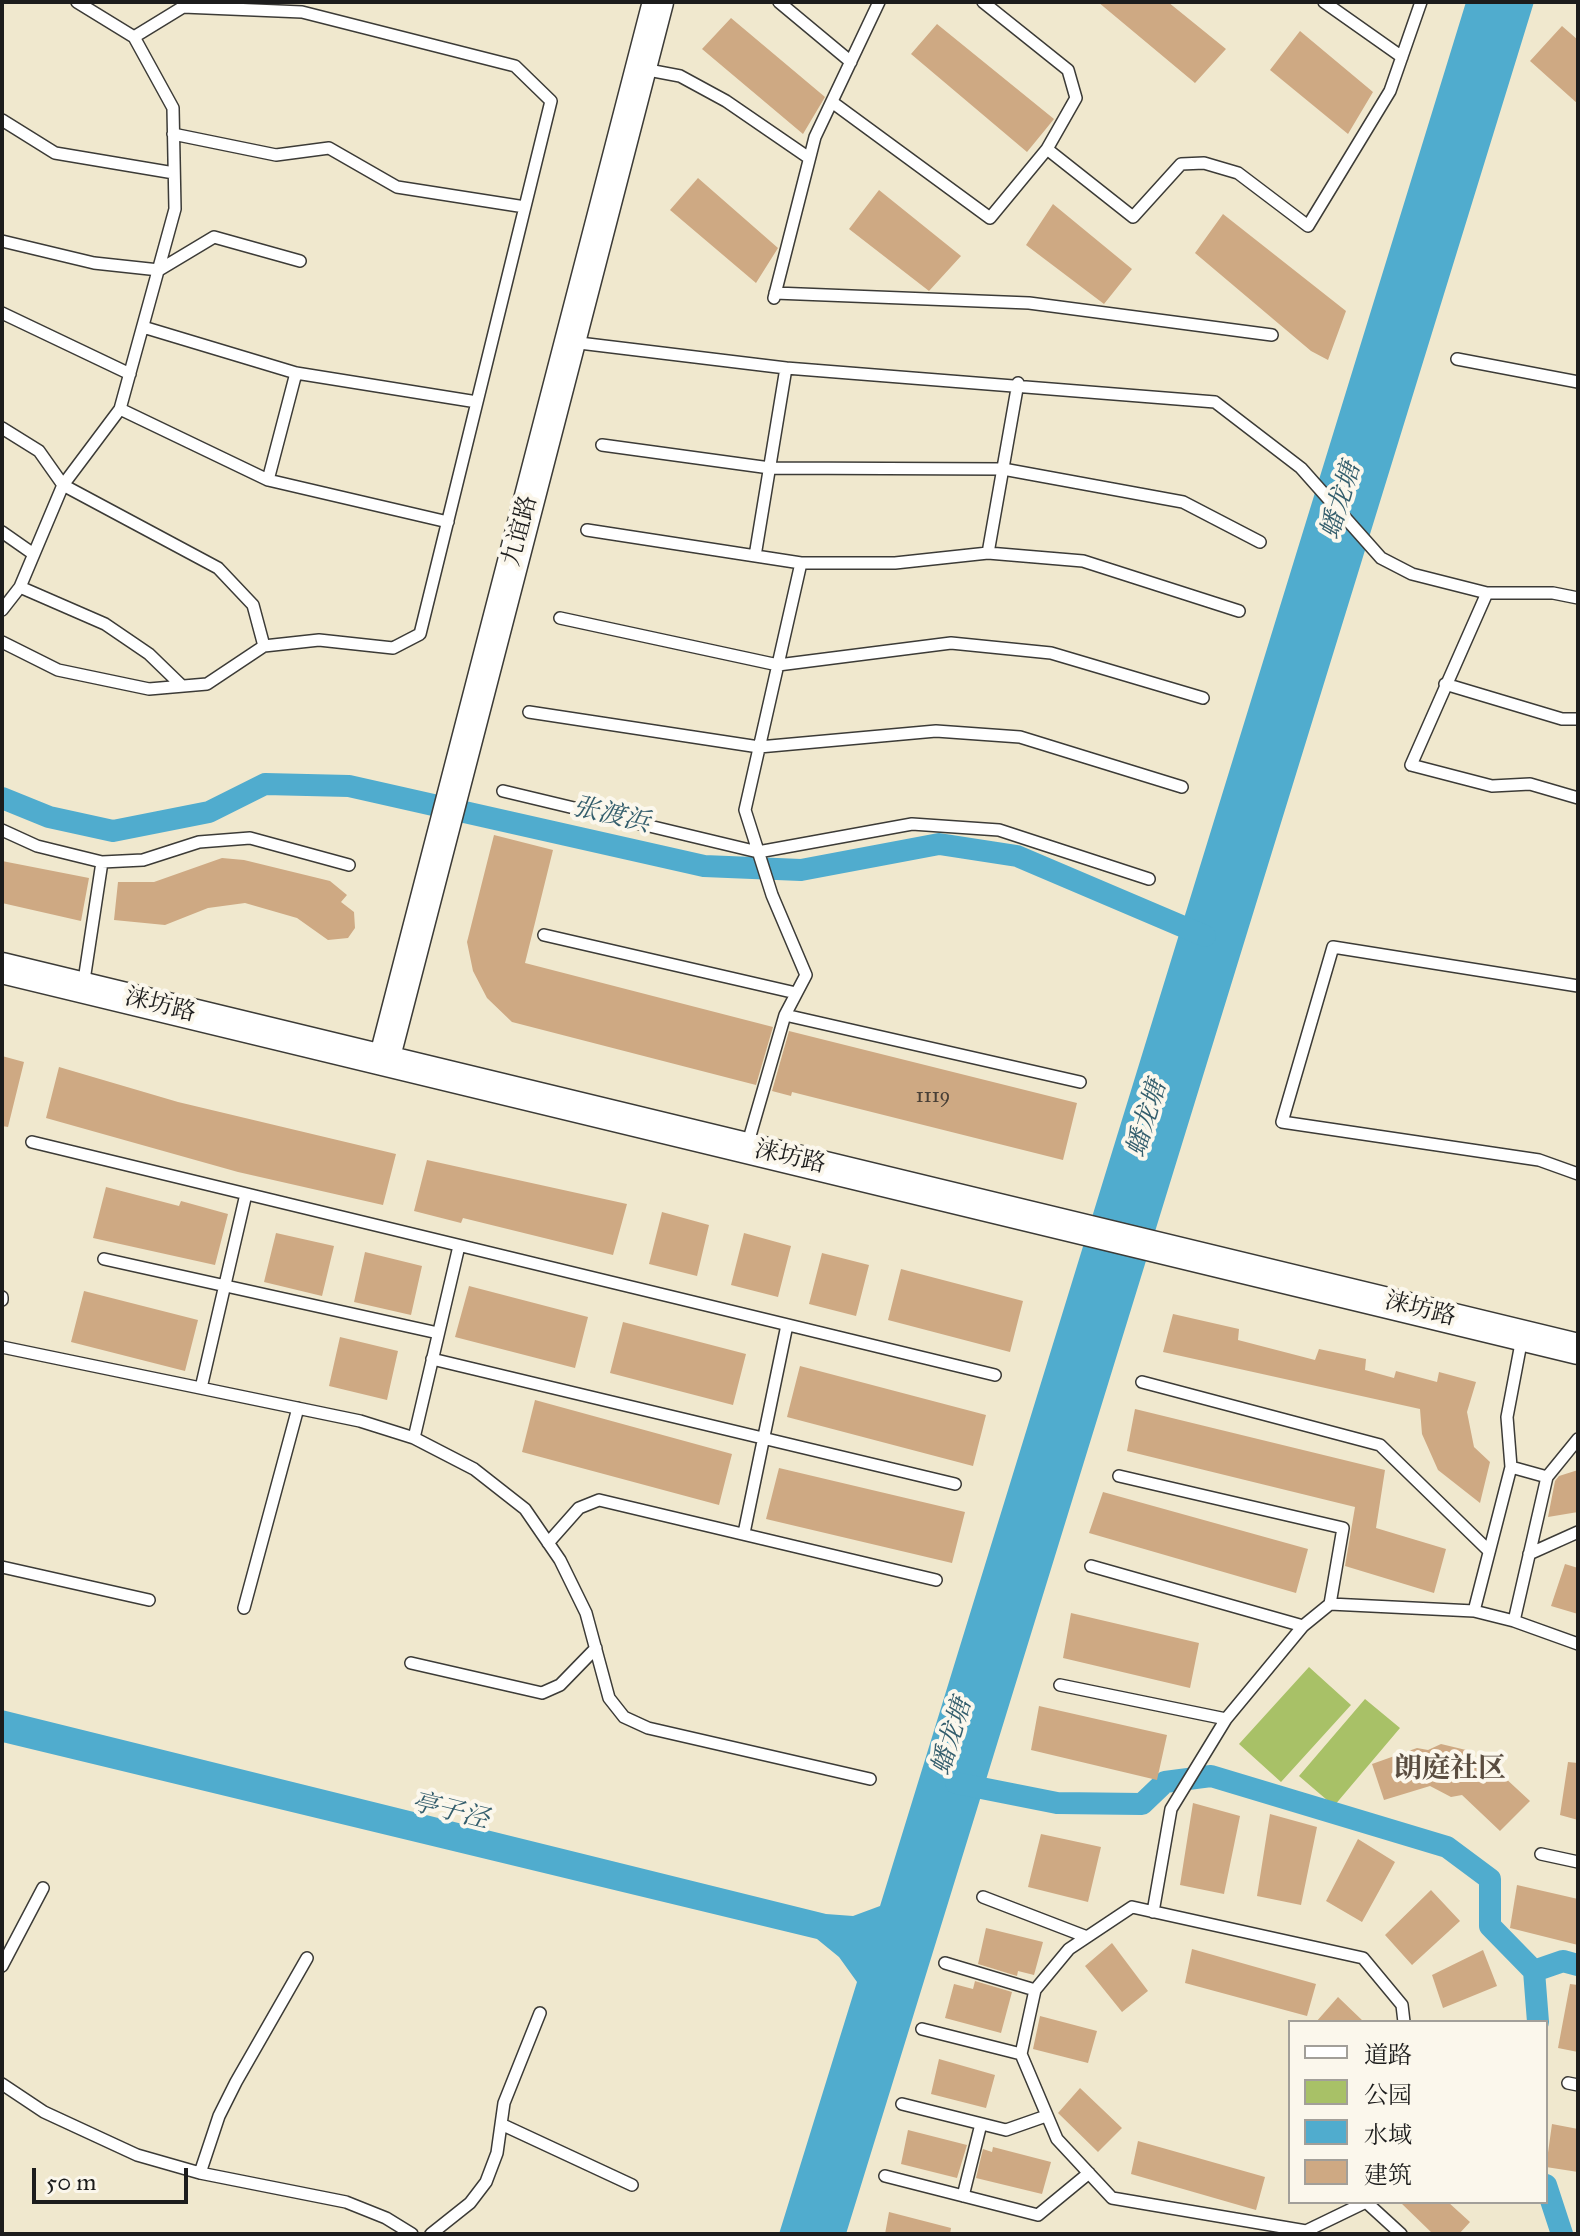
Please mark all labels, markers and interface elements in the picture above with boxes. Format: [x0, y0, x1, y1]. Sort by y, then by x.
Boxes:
water label: 蟠龙塘 [1316, 459, 1368, 543]
street label: 九谊路 [498, 492, 544, 570]
water label: 张渡浜 [569, 792, 653, 840]
street label: 涞坊路 [122, 983, 198, 1029]
water label: 蟠龙塘 [1122, 1077, 1174, 1161]
house number: 1119 [916, 1085, 950, 1109]
street label: 涞坊路 [752, 1136, 828, 1180]
street label: 涞坊路 [1382, 1287, 1458, 1333]
water label: 蟠龙塘 [927, 1695, 979, 1779]
district label: 朗庭社区 [1394, 1753, 1506, 1787]
water label: 亭子泾 [408, 1787, 492, 1837]
legend [1288, 2020, 1548, 2204]
text: 道路 [1364, 2040, 1412, 2070]
text: 公园 [1364, 2080, 1412, 2110]
text: 水域 [1364, 2120, 1412, 2150]
scale bar [36, 2152, 192, 2202]
text: 建筑 [1364, 2160, 1412, 2190]
text: 50 m [46, 2167, 96, 2197]

